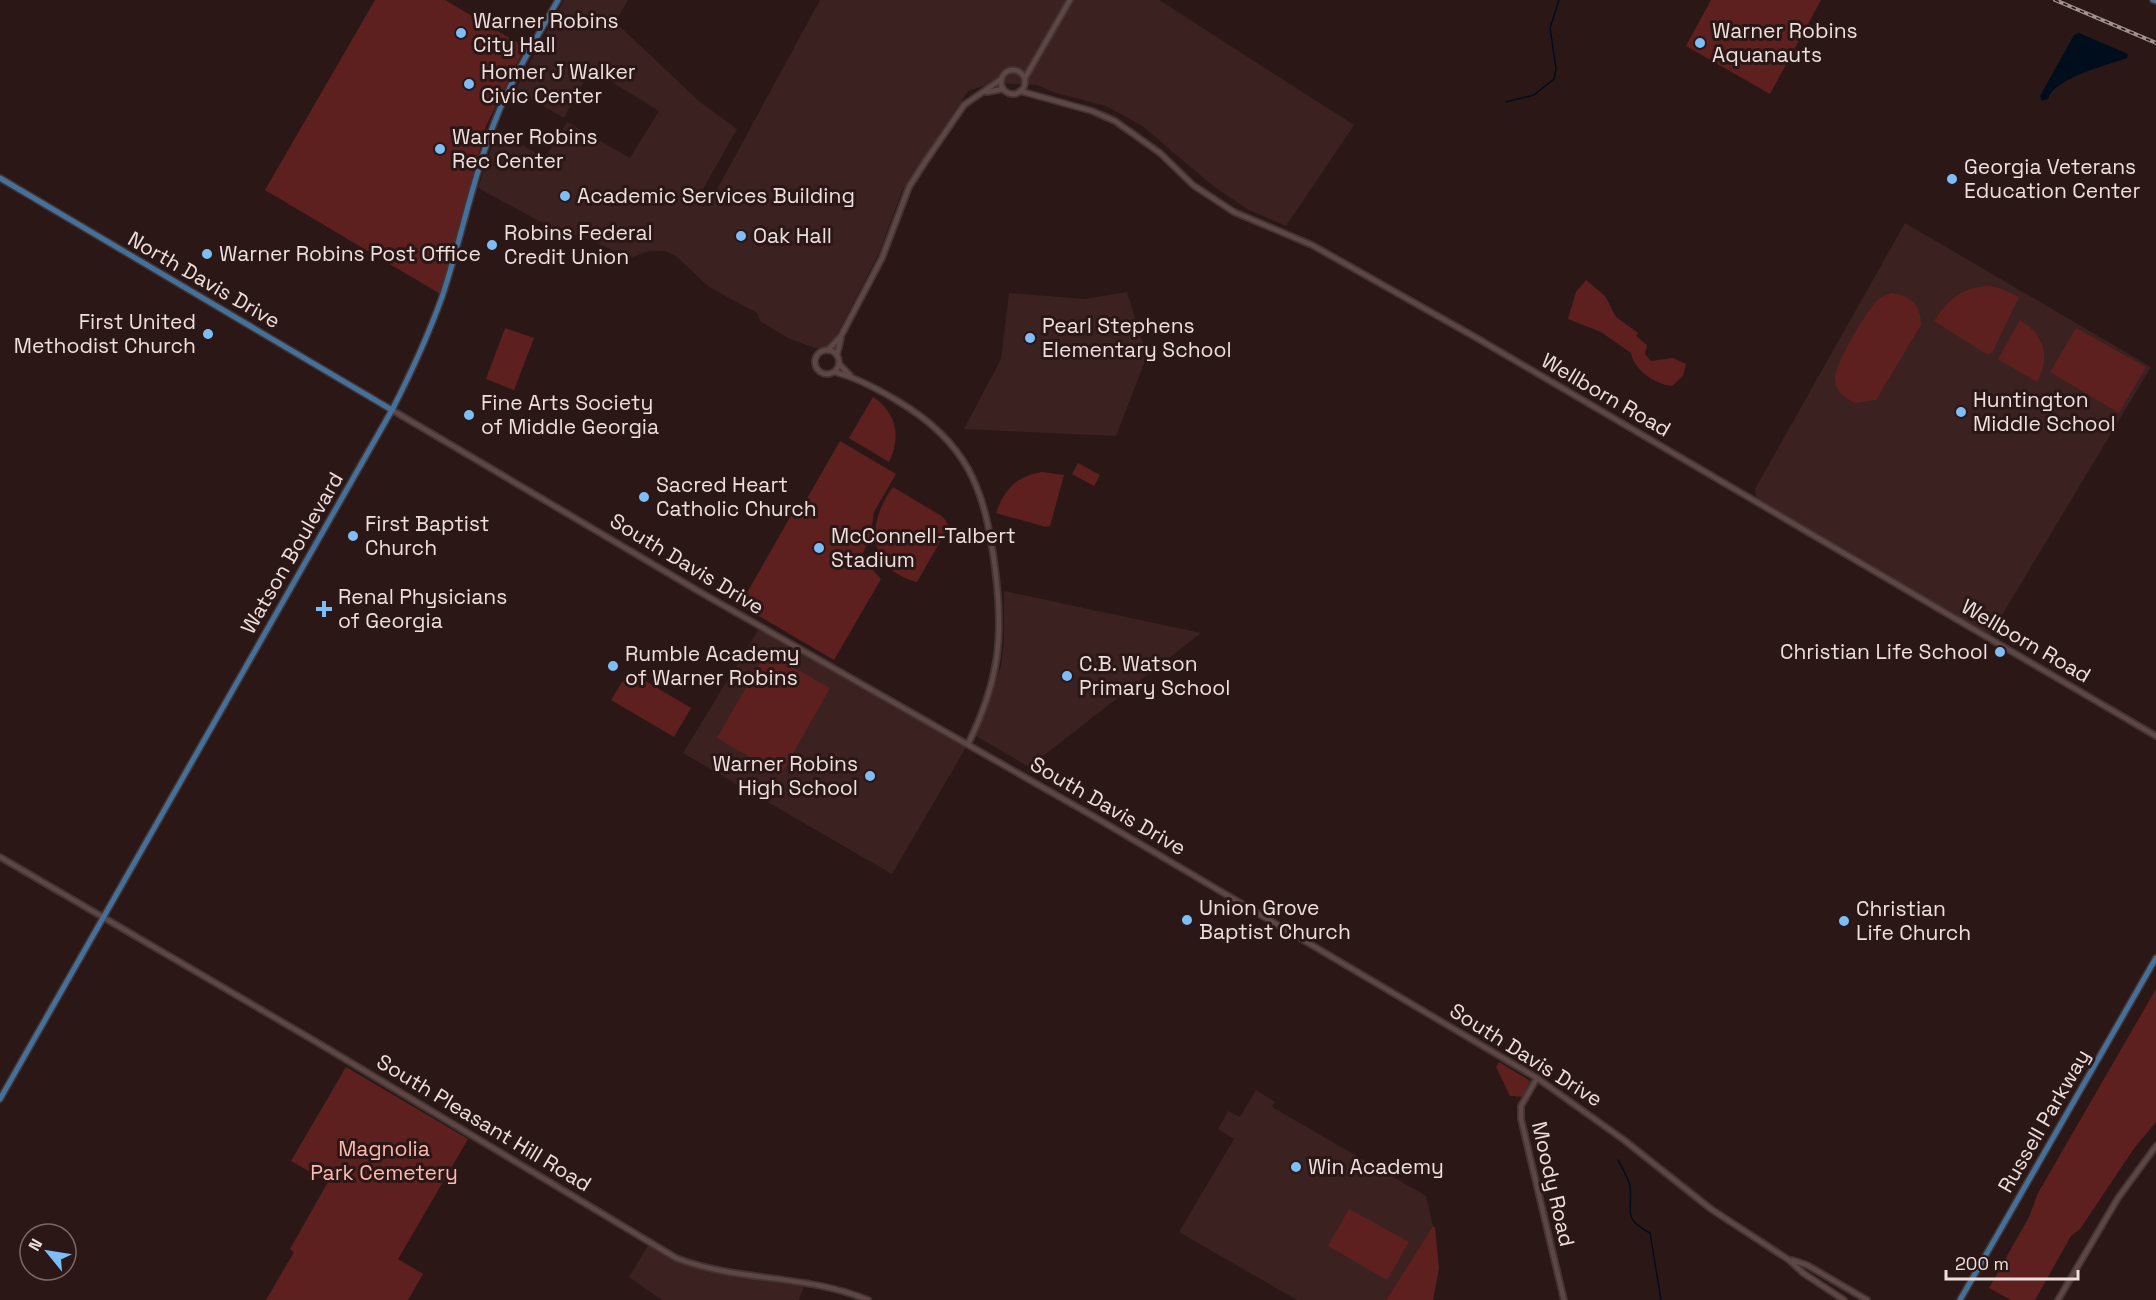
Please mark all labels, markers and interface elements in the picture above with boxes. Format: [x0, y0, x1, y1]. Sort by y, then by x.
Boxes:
place label: Warner Robins City Hall [473, 7, 619, 58]
place label: Warner Robins Aquanauts [1712, 17, 1858, 68]
marker: Warner Robins City Hall [454, 26, 468, 40]
marker: Warner Robins Aquanauts [1693, 36, 1707, 50]
place label: Homer J Walker Civic Center [481, 58, 636, 109]
marker: Homer J Walker Civic Center [462, 77, 476, 91]
place label: Warner Robins Rec Center [452, 123, 598, 174]
marker: Warner Robins Rec Center [433, 142, 447, 156]
place label: Georgia Veterans Education Center [1964, 153, 2140, 204]
marker: Georgia Veterans Education Center [1945, 172, 1959, 186]
place label: Academic Services Building [577, 182, 855, 209]
marker: Academic Services Building [558, 189, 572, 203]
place label: Robins Federal Credit Union [504, 219, 653, 270]
place label: Oak Hall [753, 222, 832, 249]
street label: North Davis Drive [123, 225, 285, 334]
marker: Oak Hall [734, 229, 748, 243]
marker: Robins Federal Credit Union [485, 238, 499, 252]
place label: Warner Robins Post Office [219, 240, 481, 267]
marker: Warner Robins Post Office [200, 247, 214, 261]
place label: First United Methodist Church [14, 308, 196, 359]
place label: Pearl Stephens Elementary School [1042, 312, 1232, 363]
marker: First United Methodist Church [201, 327, 215, 341]
marker: Pearl Stephens Elementary School [1023, 331, 1037, 345]
street label: Wellborn Road [1537, 347, 1676, 443]
place label: Huntington Middle School [1973, 386, 2116, 437]
place label: Fine Arts Society of Middle Georgia [481, 389, 659, 440]
marker: Huntington Middle School [1954, 405, 1968, 419]
marker: Fine Arts Society of Middle Georgia [462, 408, 476, 422]
street label: Watson Boulevard [234, 467, 349, 639]
place label: Sacred Heart Catholic Church [656, 471, 817, 522]
marker: Sacred Heart Catholic Church [637, 490, 651, 504]
street label: South Davis Drive [605, 507, 769, 620]
place label: First Baptist Church [365, 510, 489, 561]
place label: McConnell-Talbert Stadium [831, 522, 1016, 573]
marker: First Baptist Church [346, 529, 360, 543]
marker: McConnell-Talbert Stadium [812, 541, 826, 555]
place label: Renal Physicians of Georgia [338, 583, 507, 634]
street label: Wellborn Road [1957, 593, 2096, 689]
marker: Renal Physicians of Georgia [315, 600, 333, 618]
place label: Christian Life School [1780, 638, 1988, 665]
place label: Rumble Academy of Warner Robins [625, 640, 800, 691]
marker: Christian Life School [1993, 645, 2007, 659]
place label: C.B. Watson Primary School [1079, 650, 1230, 701]
marker: Rumble Academy of Warner Robins [606, 659, 620, 673]
marker: C.B. Watson Primary School [1060, 669, 1074, 683]
place label: Warner Robins High School [712, 750, 858, 801]
street label: South Davis Drive [1026, 750, 1191, 861]
marker: Warner Robins High School [863, 769, 877, 783]
place label: Union Grove Baptist Church [1199, 894, 1351, 945]
place label: Christian Life Church [1856, 895, 1971, 946]
marker: Union Grove Baptist Church [1180, 913, 1194, 927]
marker: Christian Life Church [1837, 914, 1851, 928]
street label: South Davis Drive [1445, 997, 1608, 1112]
street label: Russell Parkway [1992, 1044, 2096, 1197]
street label: South Pleasant Hill Road [372, 1048, 597, 1197]
street label: Moody Road [1526, 1119, 1581, 1249]
park label: Magnolia Park Cemetery [310, 1135, 458, 1186]
place label: Win Academy [1308, 1153, 1444, 1180]
marker: Win Academy [1289, 1160, 1303, 1174]
north arrow [18, 1222, 78, 1282]
text: N [24, 1235, 47, 1255]
scale bar [1946, 1243, 2078, 1281]
text: 200 m [1955, 1252, 2009, 1275]

